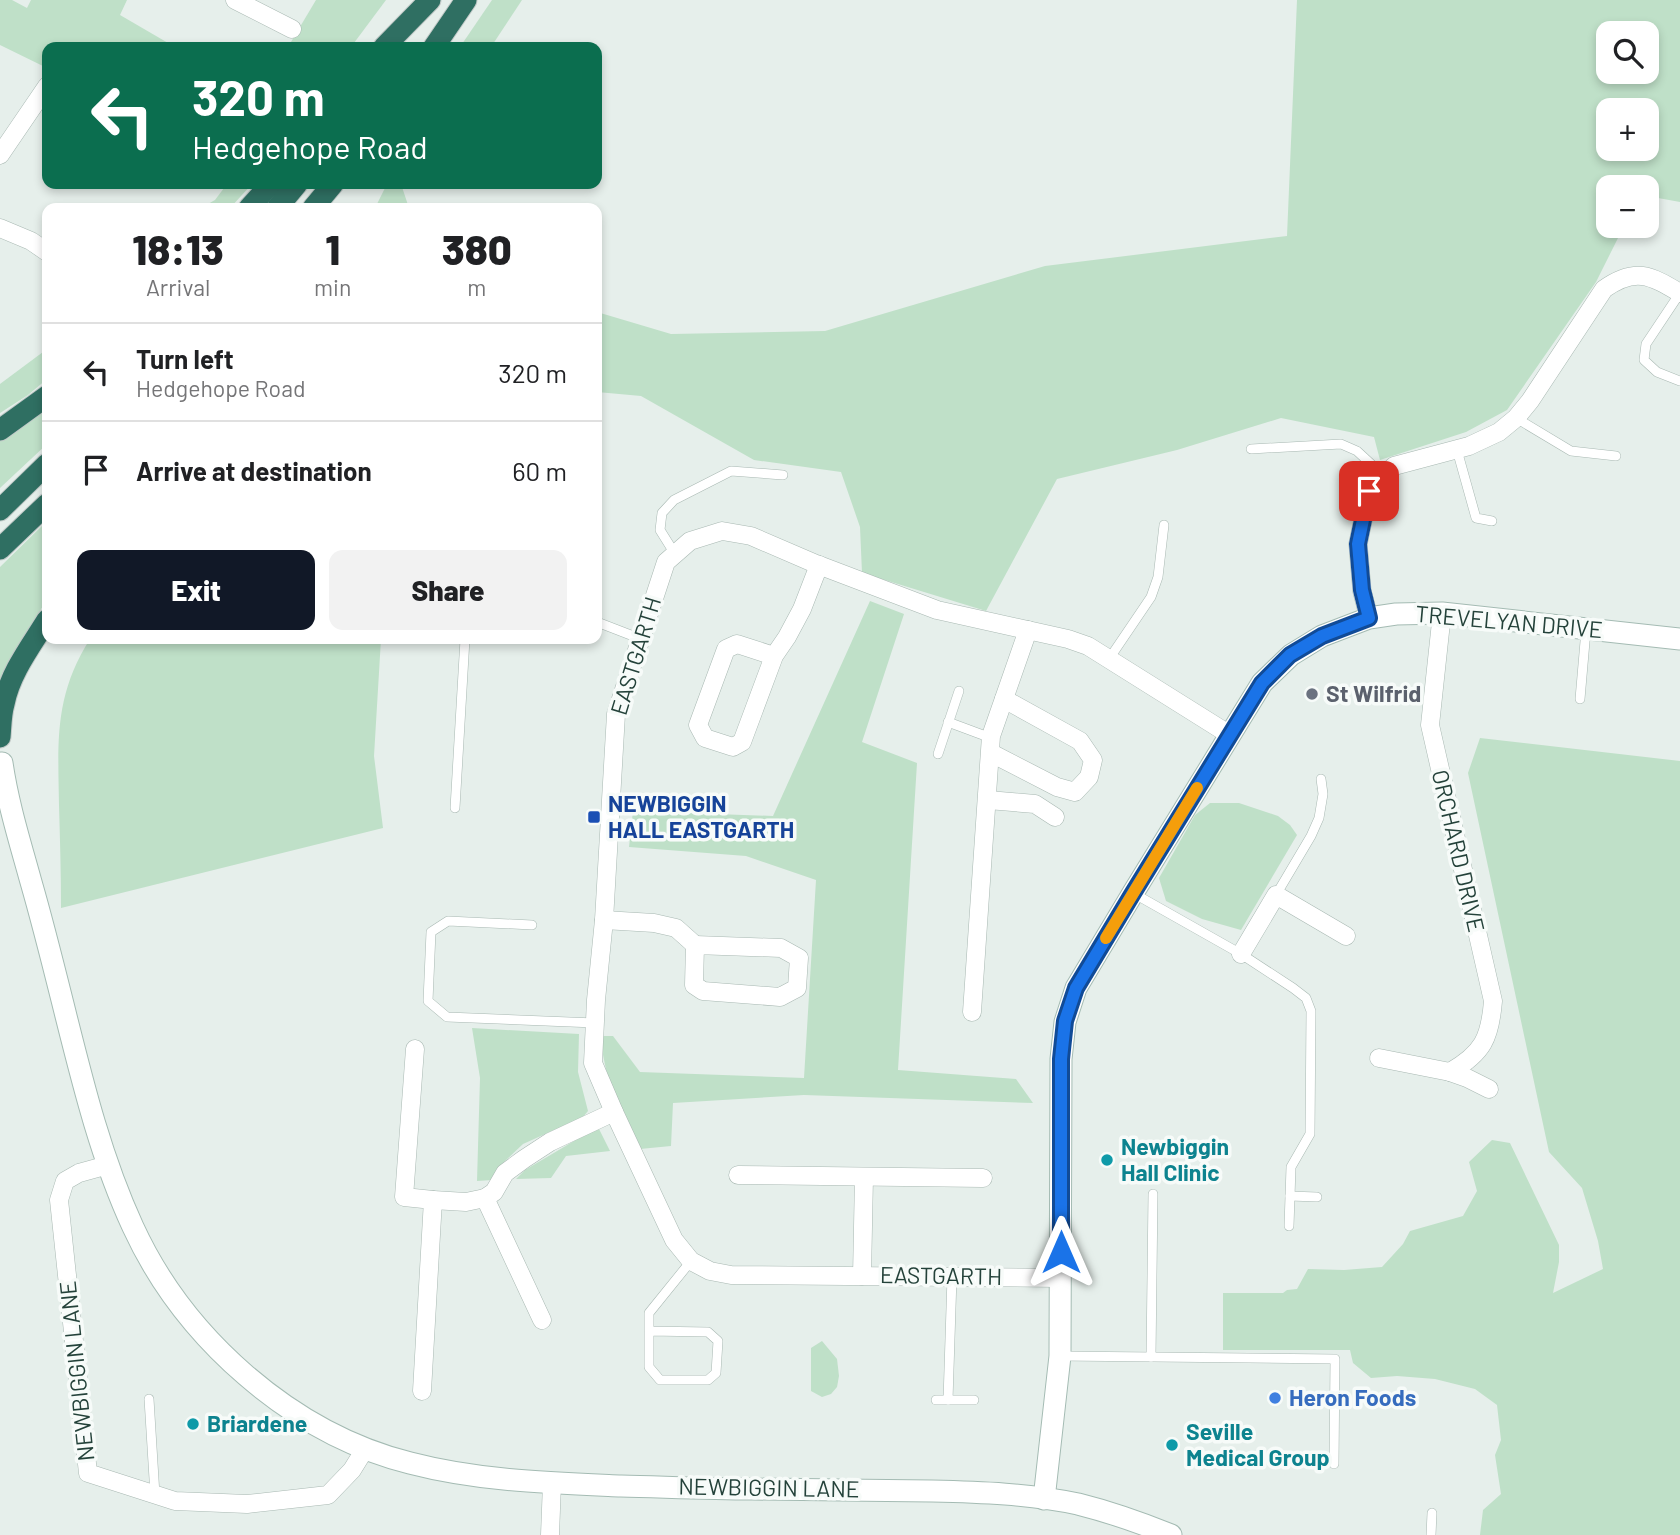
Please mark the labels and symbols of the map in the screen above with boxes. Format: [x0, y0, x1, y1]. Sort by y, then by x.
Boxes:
pin [1339, 461, 1399, 521]
street label: EASTGARTH [604, 593, 666, 718]
street label: TREVELYAN DRIVE [1414, 599, 1604, 643]
place label: St Wilfrid [1326, 679, 1421, 707]
marker: St Wilfrid [1304, 686, 1320, 702]
street label: ORCHARD DRIVE [1427, 767, 1491, 935]
place label: NEWBIGGIN HALL EASTGARTH [608, 789, 794, 843]
marker: NEWBIGGIN HALL EASTGARTH [586, 809, 602, 825]
place label: Newbiggin Hall Clinic [1121, 1132, 1229, 1186]
marker: Newbiggin Hall Clinic [1099, 1152, 1115, 1168]
position arrow [1024, 1215, 1098, 1289]
street label: EASTGARTH [880, 1260, 1002, 1290]
street label: NEWBIGGIN LANE [53, 1280, 99, 1463]
place label: Heron Foods [1289, 1383, 1416, 1411]
marker: Heron Foods [1267, 1390, 1283, 1406]
place label: Briardene [207, 1409, 307, 1437]
marker: Briardene [185, 1416, 201, 1432]
place label: Seville Medical Group [1186, 1417, 1330, 1471]
marker: Seville Medical Group [1164, 1437, 1180, 1453]
street label: NEWBIGGIN LANE [678, 1471, 860, 1503]

